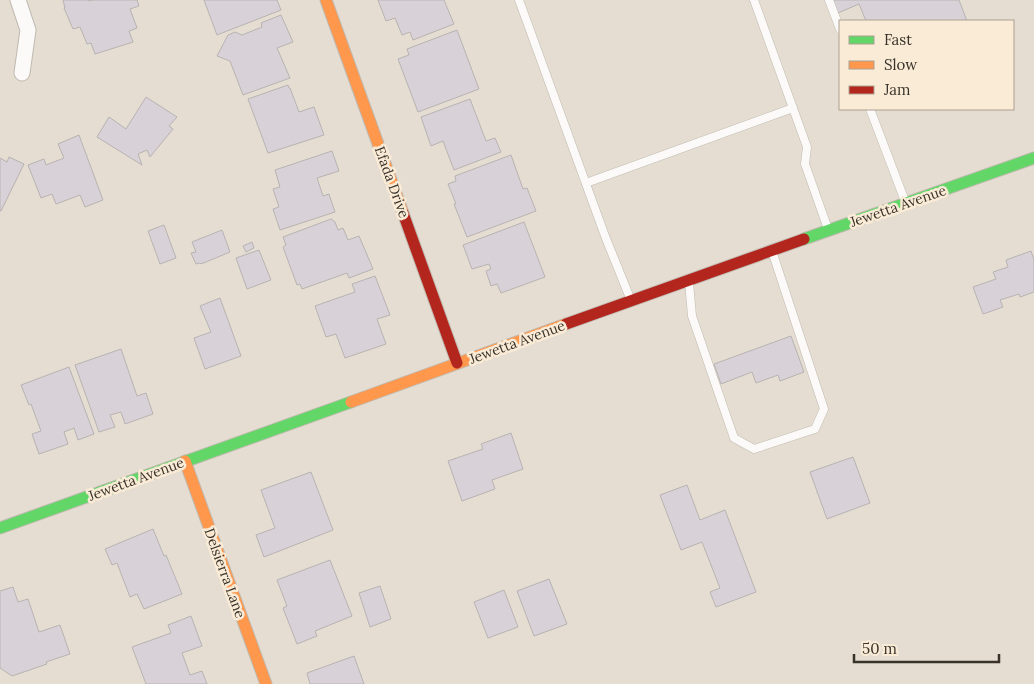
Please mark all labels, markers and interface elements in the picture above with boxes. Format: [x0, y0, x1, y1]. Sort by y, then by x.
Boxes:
legend [839, 20, 1014, 110]
text: Fast [884, 30, 912, 49]
text: Slow [884, 55, 917, 74]
text: Jam [883, 80, 911, 99]
street label: Efada Drive [371, 144, 413, 221]
street label: Jewetta Avenue [847, 181, 949, 231]
street label: Jewetta Avenue [466, 316, 568, 368]
street label: Jewetta Avenue [85, 453, 187, 505]
street label: Delsierra Lane [200, 526, 250, 621]
scale bar [854, 632, 999, 664]
text: 50 m [862, 639, 897, 658]

